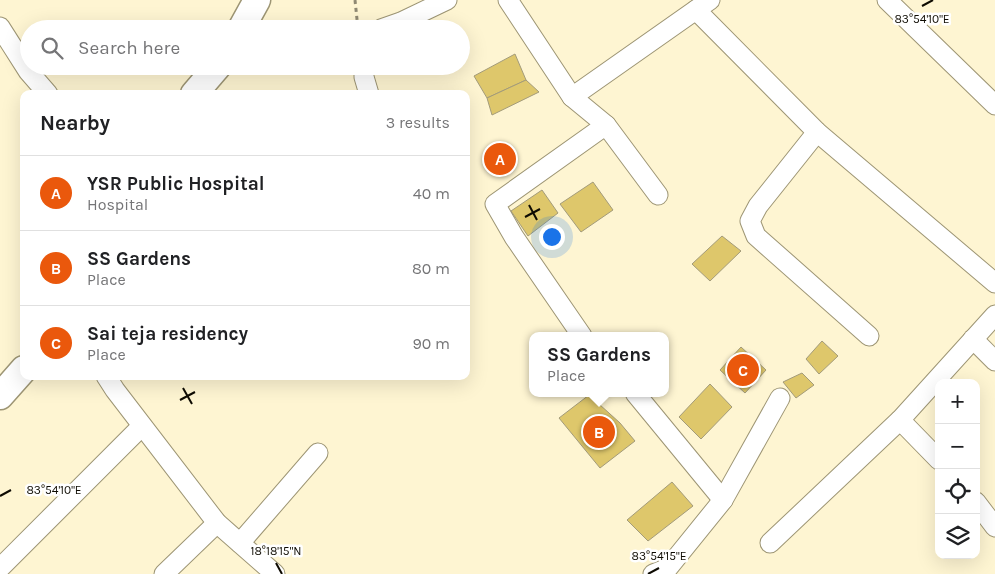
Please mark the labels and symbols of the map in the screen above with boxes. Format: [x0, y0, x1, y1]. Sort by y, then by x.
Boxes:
text: 83°54'10"E [894, 12, 950, 26]
pin: A [484, 140, 516, 178]
your location [539, 224, 565, 250]
pin: C [727, 351, 759, 389]
pin: B [583, 413, 615, 451]
text: 83°54'10"E [26, 483, 82, 497]
text: 18°18'15"N [251, 544, 302, 558]
text: 83°54'15"E [632, 549, 686, 563]

